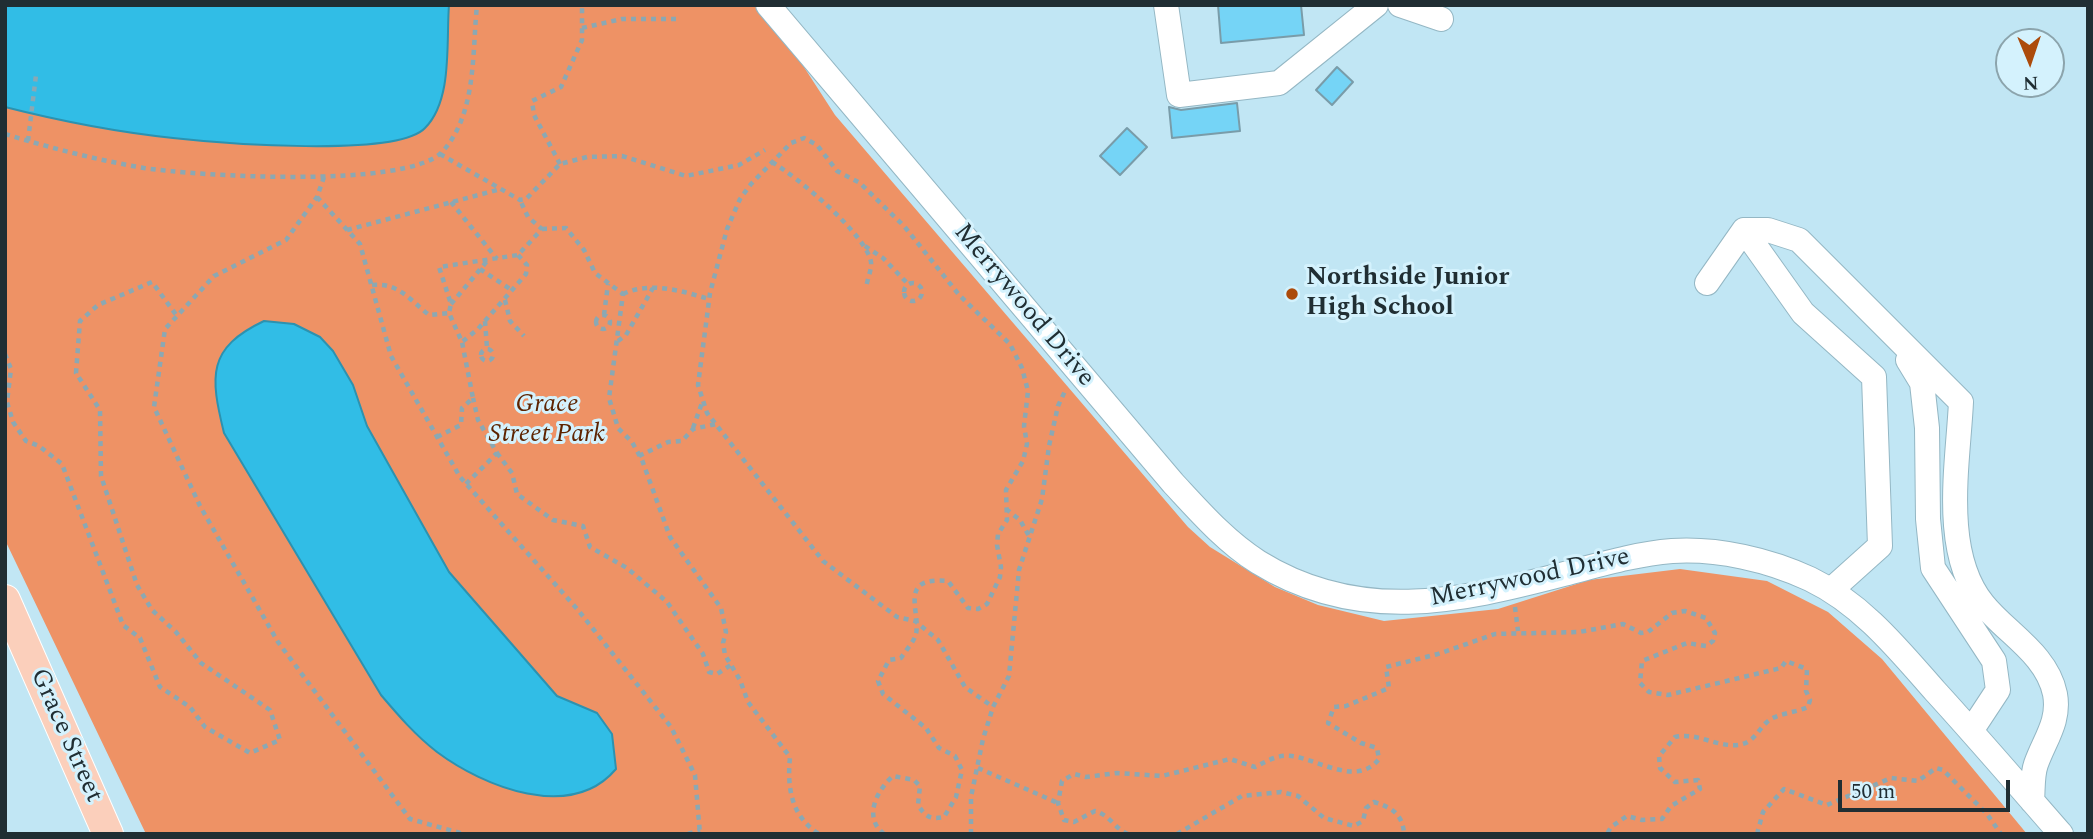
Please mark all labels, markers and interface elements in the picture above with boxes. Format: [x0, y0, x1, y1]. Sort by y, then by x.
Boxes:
north arrow [1995, 28, 2065, 98]
text: N [2022, 68, 2039, 97]
street label: Merrywood Drive [946, 218, 1100, 394]
place label: Northside Junior High School [1306, 263, 1509, 324]
marker: Northside Junior High School [1284, 286, 1300, 302]
park label: Grace Street Park [489, 390, 605, 452]
street label: Merrywood Drive [1427, 543, 1633, 615]
street label: Grace Street [22, 664, 108, 808]
scale bar [1841, 766, 2012, 810]
text: 50 m [1851, 776, 1895, 808]

